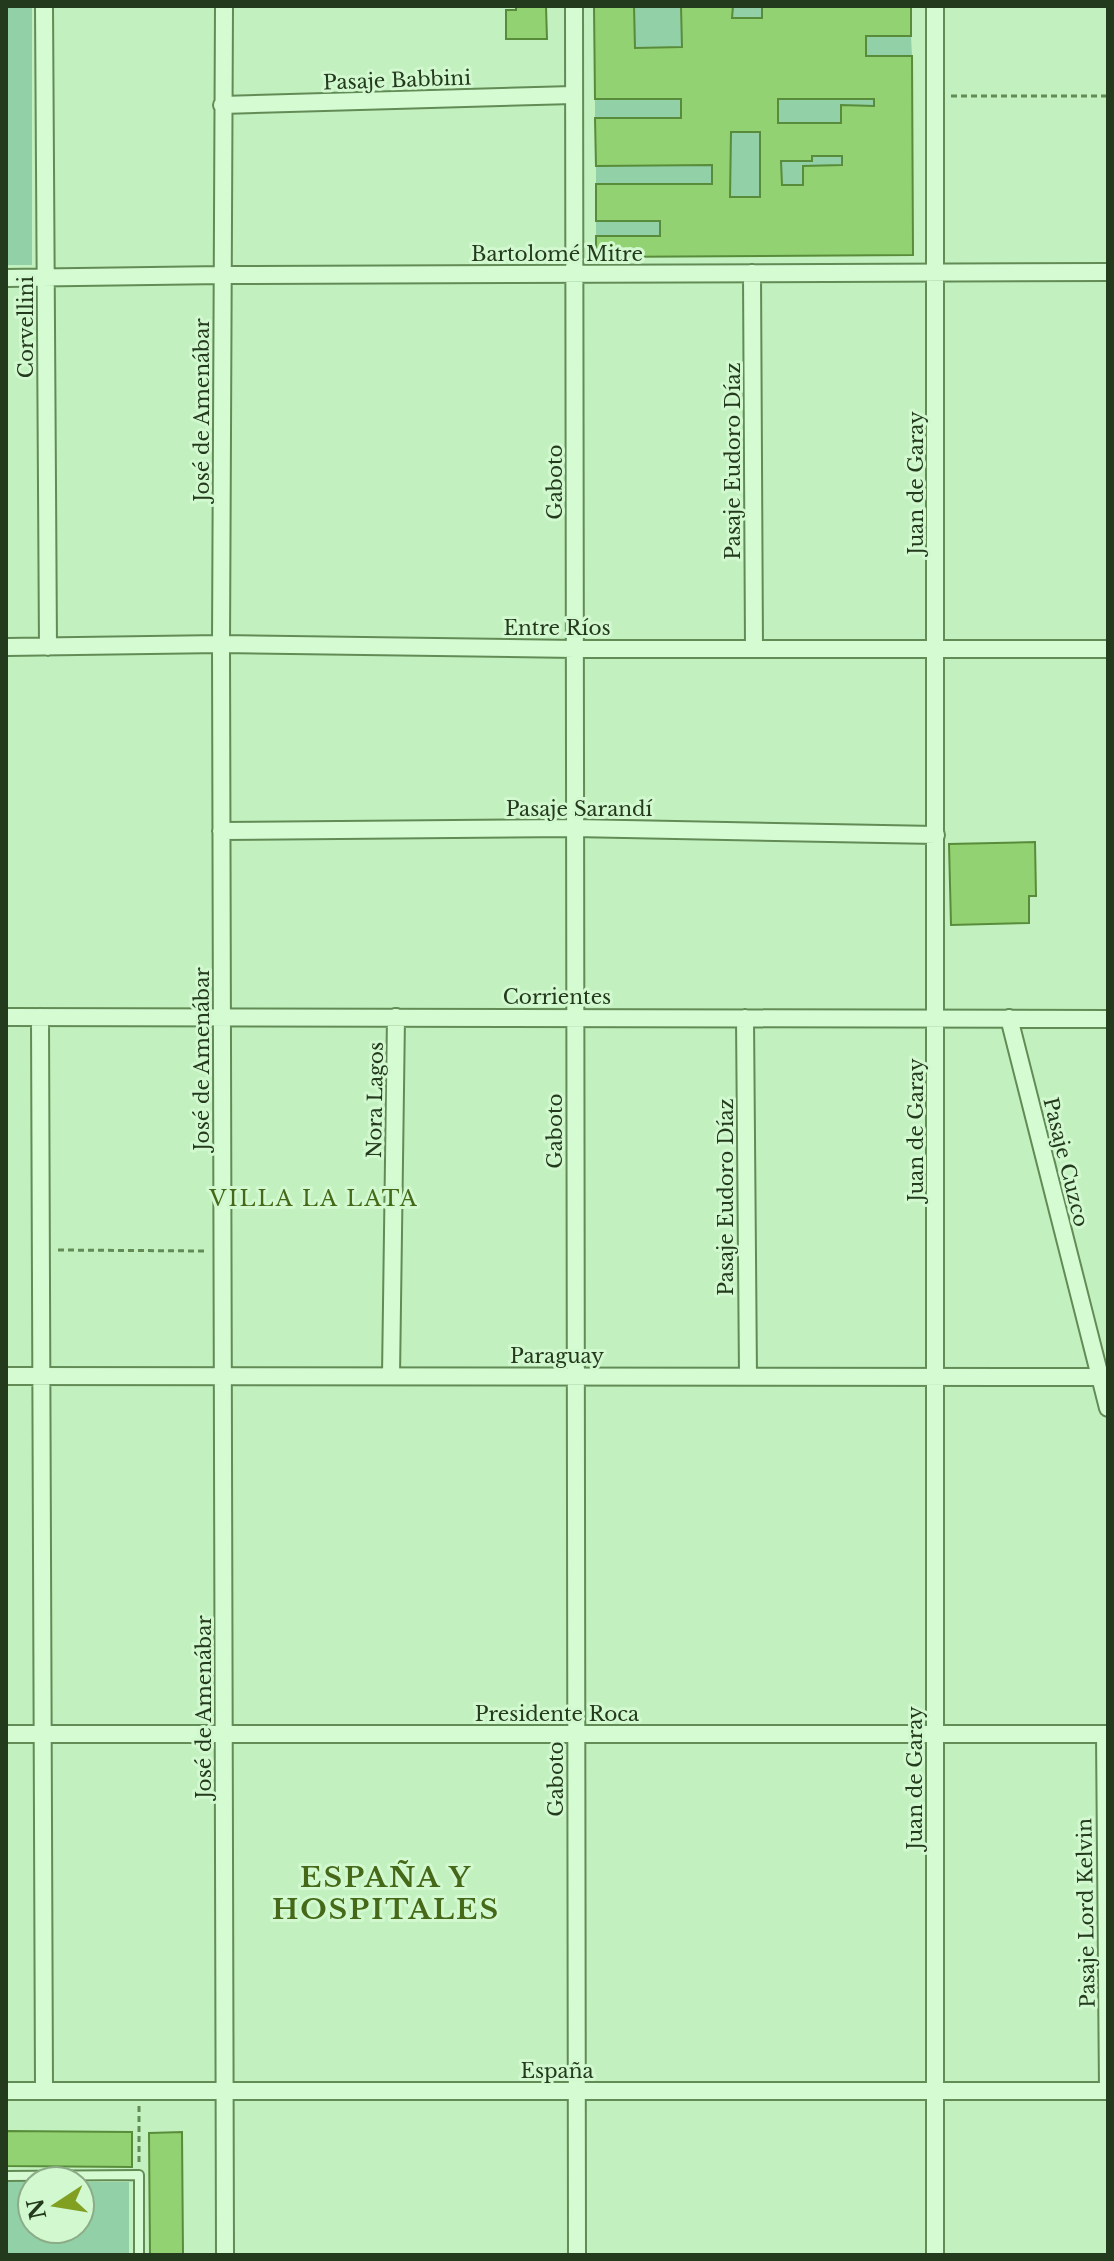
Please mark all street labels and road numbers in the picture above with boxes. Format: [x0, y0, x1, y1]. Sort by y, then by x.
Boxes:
street label: Pasaje Babbini [323, 65, 472, 95]
street label: Bartolomé Mitre [471, 242, 643, 266]
street label: Corvellini [14, 276, 38, 378]
street label: José de Amenábar [190, 318, 214, 505]
street label: Pasaje Eudoro Díaz [721, 362, 745, 560]
street label: Juan de Garay [904, 411, 928, 558]
street label: Gaboto [543, 444, 567, 520]
street label: Entre Ríos [503, 616, 611, 640]
street label: Pasaje Sarandí [506, 797, 653, 821]
street label: José de Amenábar [190, 967, 214, 1154]
street label: Corrientes [503, 985, 611, 1009]
street label: Nora Lagos [362, 1042, 388, 1158]
street label: Juan de Garay [904, 1058, 928, 1205]
street label: Gaboto [543, 1093, 567, 1169]
street label: Pasaje Cuzco [1038, 1095, 1094, 1229]
street label: Pasaje Eudoro Díaz [714, 1098, 738, 1296]
street label: Paraguay [510, 1344, 604, 1368]
street label: José de Amenábar [192, 1615, 216, 1802]
street label: Presidente Roca [475, 1702, 640, 1726]
street label: Juan de Garay [903, 1706, 927, 1853]
street label: Gaboto [544, 1741, 568, 1817]
street label: Pasaje Lord Kelvin [1072, 1818, 1100, 2008]
street label: España [520, 2059, 594, 2083]

